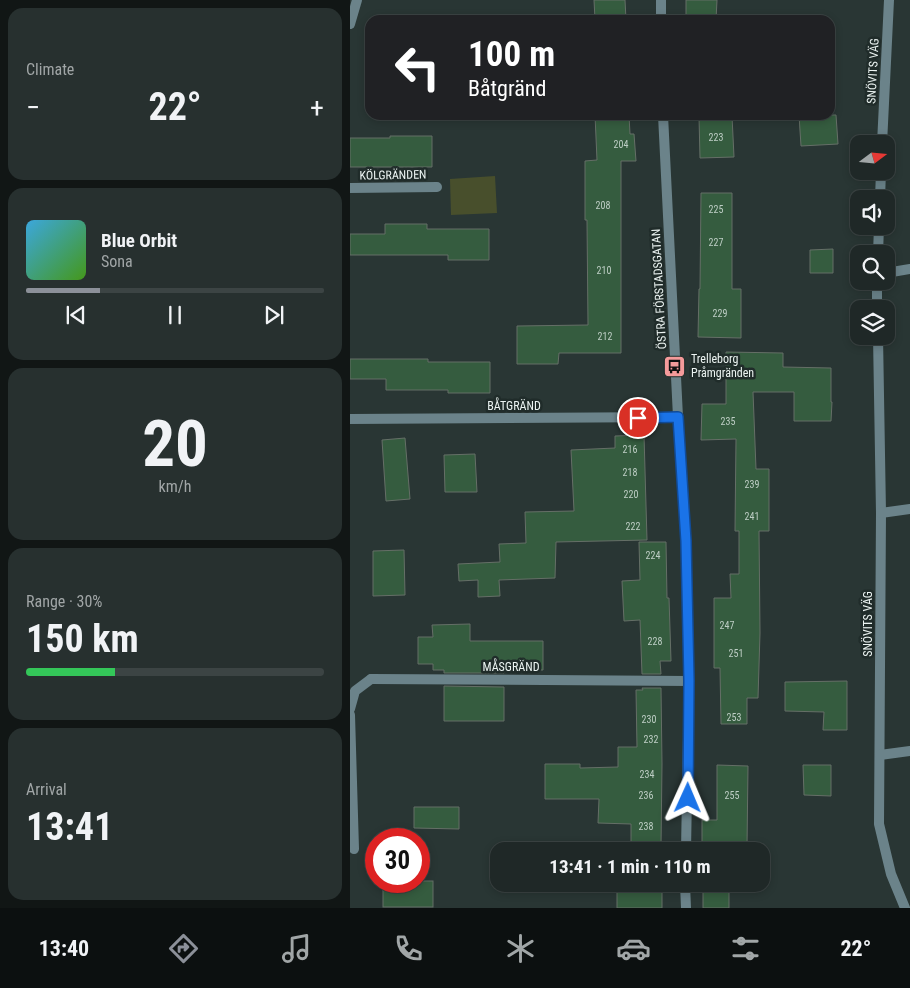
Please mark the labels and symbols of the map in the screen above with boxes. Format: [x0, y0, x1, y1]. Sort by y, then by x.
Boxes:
street label: SNÖVITS VÄG [863, 38, 882, 104]
house number: 223 [709, 132, 723, 143]
north arrow [850, 135, 895, 180]
house number: 204 [614, 139, 628, 150]
street label: KÖLGRÄNDEN [359, 166, 427, 183]
house number: 208 [596, 200, 610, 211]
house number: 225 [709, 204, 723, 215]
street label: ÖSTRA FÖRSTADSGATAN [648, 228, 669, 350]
house number: 227 [709, 237, 723, 248]
house number: 210 [597, 265, 611, 276]
house number: 229 [713, 308, 727, 319]
house number: 212 [598, 331, 612, 342]
place label: Trelleborg Pråmgränden [691, 352, 754, 380]
bus stop icon: Trelleborg Pråmgränden [663, 354, 687, 378]
street label: BÅTGRÄND [487, 397, 541, 413]
pin [617, 397, 659, 439]
house number: 235 [721, 416, 735, 427]
house number: 216 [623, 444, 637, 455]
house number: 218 [623, 467, 637, 478]
house number: 239 [745, 479, 759, 490]
house number: 220 [624, 489, 638, 500]
house number: 241 [745, 511, 759, 522]
house number: 222 [626, 521, 640, 532]
house number: 224 [646, 550, 660, 561]
street label: SNÖVITS VÄG [860, 591, 875, 657]
house number: 247 [720, 620, 734, 631]
house number: 228 [648, 636, 662, 647]
house number: 251 [729, 648, 743, 659]
street label: MÅSGRÄND [483, 658, 540, 674]
house number: 253 [727, 712, 741, 723]
house number: 230 [642, 714, 656, 725]
house number: 232 [644, 734, 658, 745]
house number: 234 [640, 769, 654, 780]
position arrow [661, 771, 713, 823]
house number: 236 [639, 790, 653, 801]
house number: 255 [725, 790, 739, 801]
house number: 238 [639, 821, 653, 832]
speed limit sign: 30 [365, 828, 430, 893]

